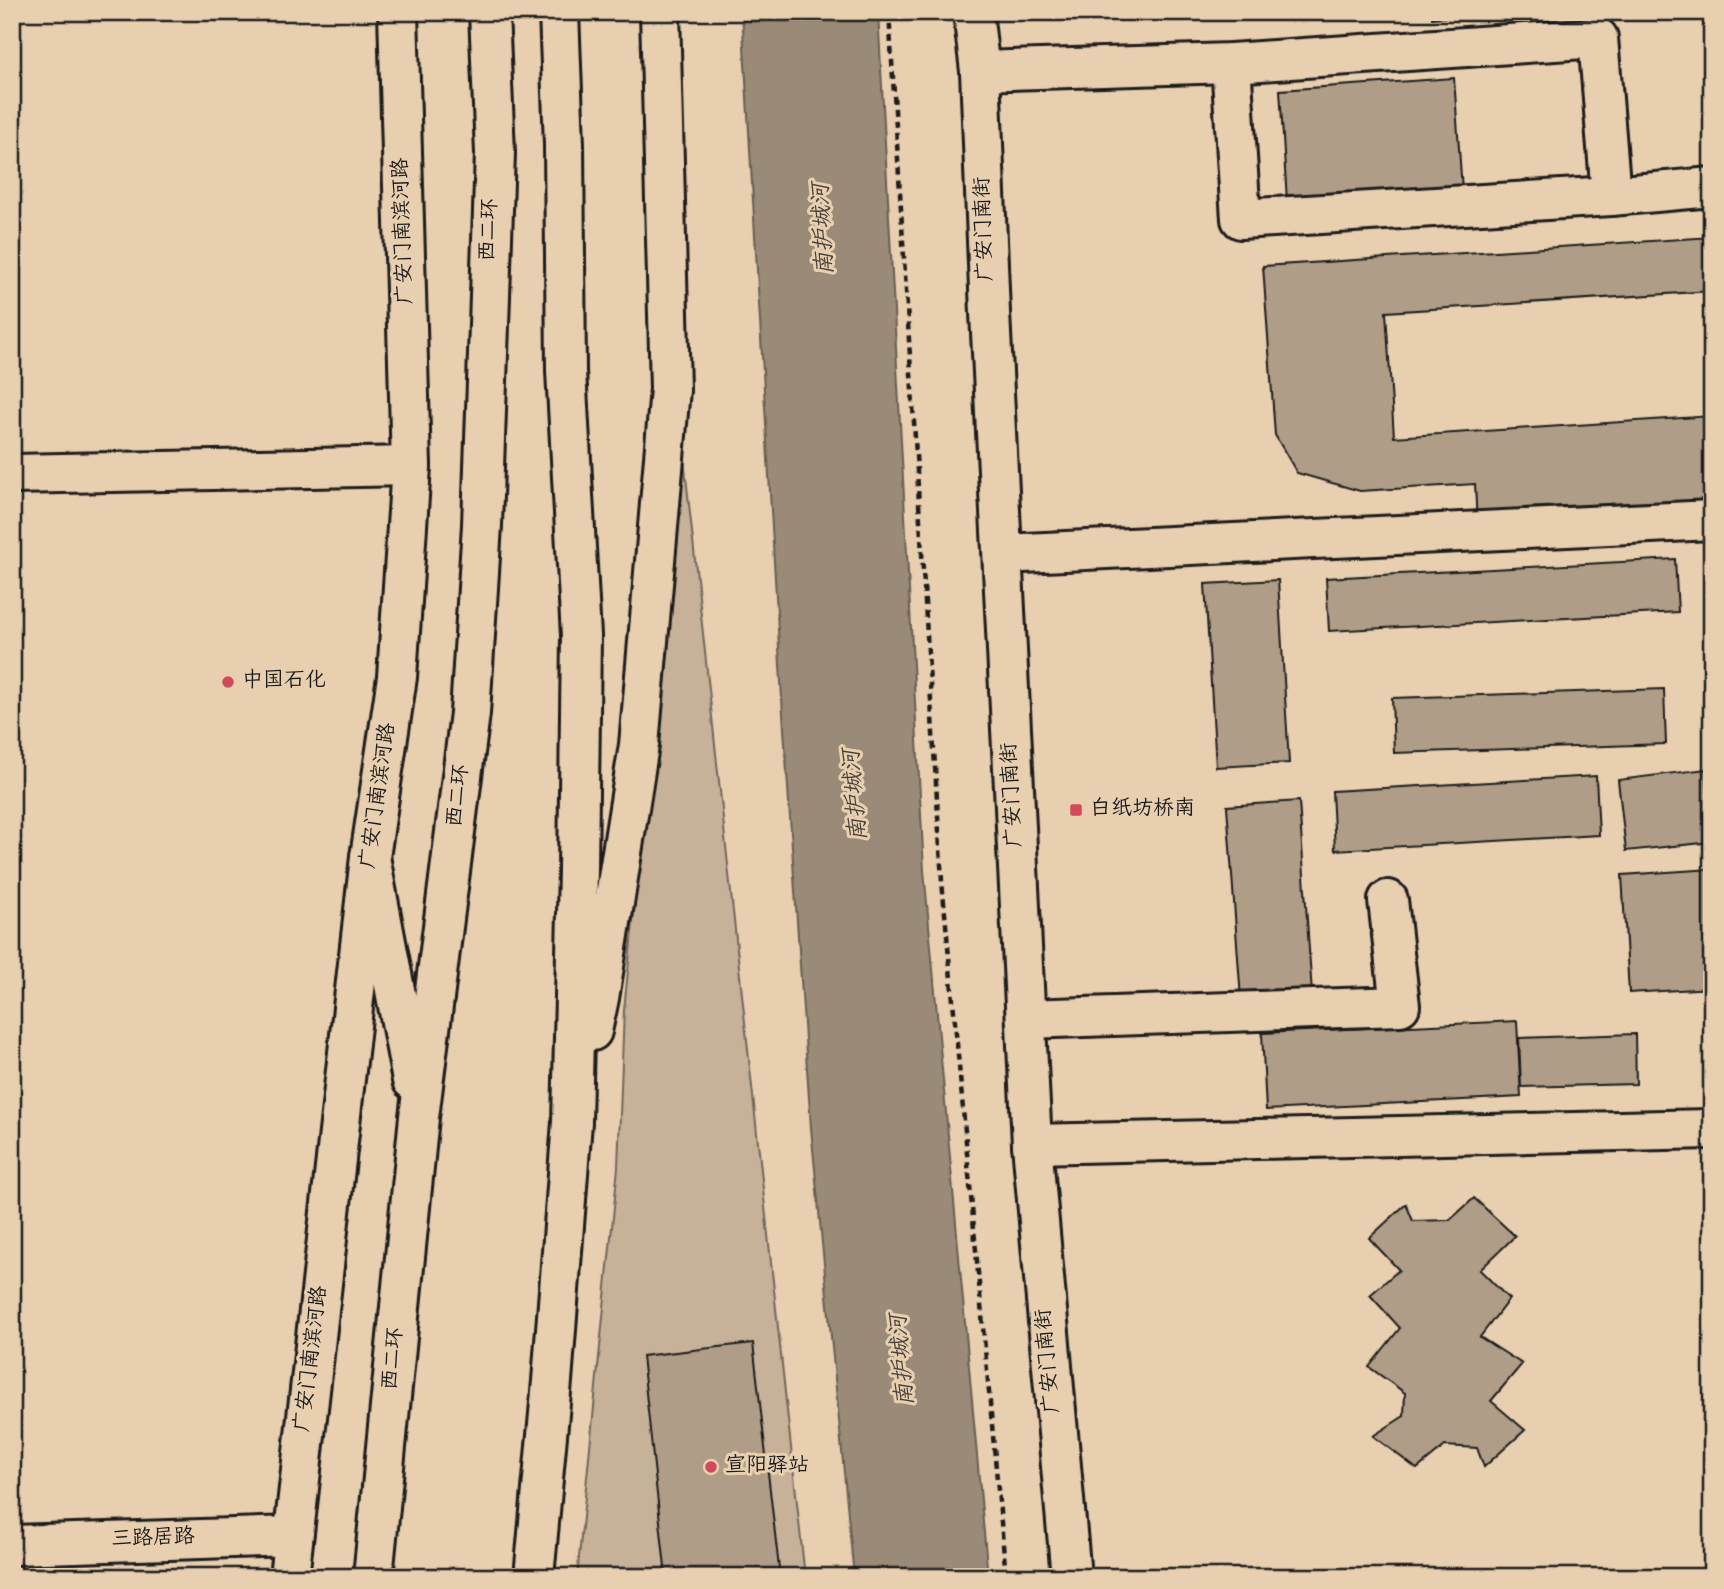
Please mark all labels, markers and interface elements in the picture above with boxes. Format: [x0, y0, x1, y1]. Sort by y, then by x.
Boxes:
street label: 广安门南滨河路 [388, 157, 420, 305]
street label: 广安门南街 [970, 176, 1000, 282]
water label: 南护城河 [808, 178, 841, 276]
street label: 西二环 [477, 198, 505, 262]
place label: 中国石化 [242, 668, 326, 695]
marker: 中国石化 [220, 674, 236, 690]
street label: 广安门南滨河路 [355, 721, 403, 871]
street label: 广安门南街 [997, 742, 1029, 848]
water label: 南护城河 [838, 744, 874, 842]
street label: 西二环 [444, 763, 476, 829]
place label: 白纸坊桥南 [1090, 796, 1195, 823]
marker: 白纸坊桥南 [1068, 802, 1084, 818]
street label: 广安门南滨河路 [290, 1284, 334, 1433]
street label: 广安门南街 [1031, 1308, 1067, 1415]
water label: 南护城河 [885, 1309, 921, 1407]
street label: 西二环 [379, 1326, 411, 1392]
place label: 宣阳驿站 [725, 1453, 809, 1480]
marker: 宣阳驿站 [703, 1459, 719, 1475]
street label: 三路居路 [111, 1524, 195, 1554]

